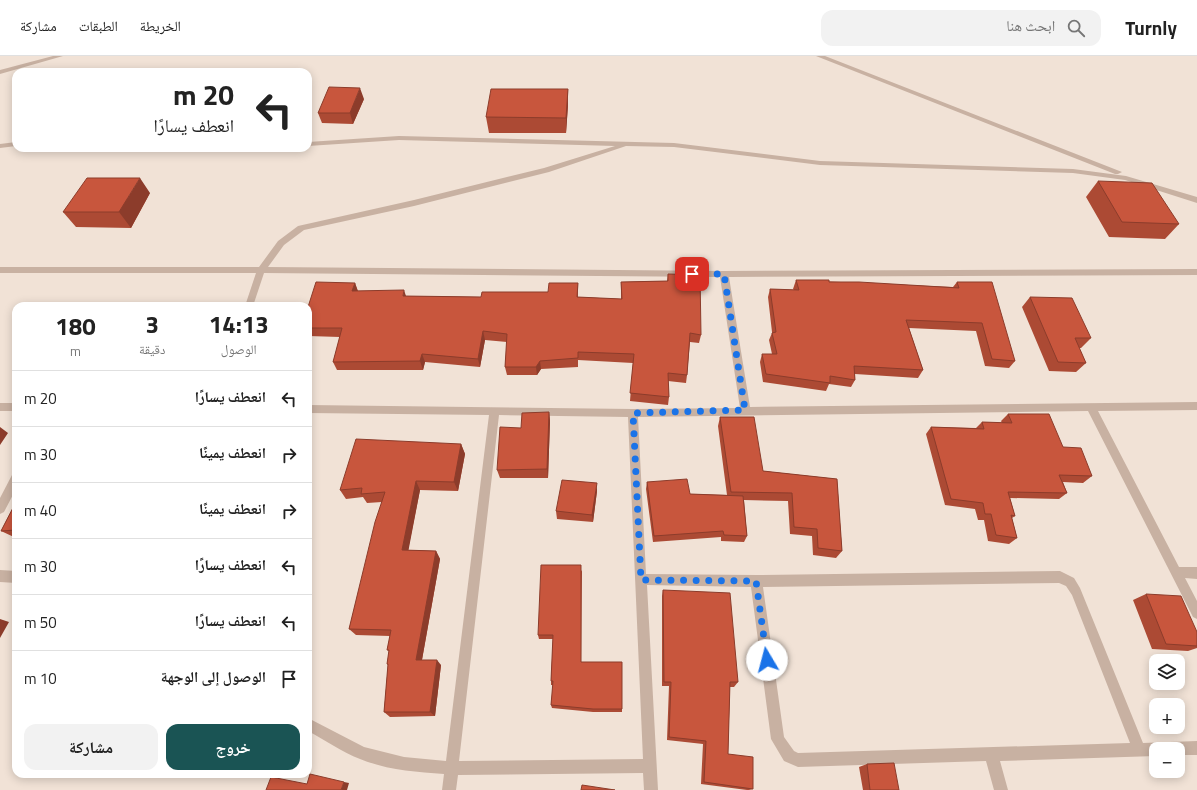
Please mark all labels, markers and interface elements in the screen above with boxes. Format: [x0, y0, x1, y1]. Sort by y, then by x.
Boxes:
search box [821, 10, 1101, 46]
text: Turnly [1125, 13, 1177, 42]
text: ابحث هنا [1006, 14, 1055, 37]
text: مشاركة [20, 15, 57, 36]
text: الطبقات [79, 15, 118, 36]
text: الخريطة [140, 15, 181, 36]
icon: search [1065, 17, 1087, 39]
text: 20 m [173, 73, 234, 116]
icon: left [248, 84, 300, 136]
text: انعطف يسارًا [153, 112, 234, 139]
pin [675, 257, 709, 291]
icon: arrive [681, 263, 703, 285]
text: 3 [145, 306, 159, 342]
text: 14:13 [209, 306, 269, 342]
text: 180 [55, 308, 96, 344]
text: دقيقة [139, 339, 165, 359]
text: الوصول [221, 339, 257, 359]
text: m [70, 341, 81, 361]
text: انعطف يسارًا [195, 385, 266, 408]
text: 20 m [24, 387, 57, 410]
icon: left [278, 388, 300, 410]
text: انعطف يمينًا [199, 441, 266, 464]
text: 30 m [24, 443, 57, 466]
icon: right [278, 444, 300, 466]
text: انعطف يمينًا [199, 497, 266, 520]
text: 40 m [24, 499, 57, 522]
icon: right [278, 500, 300, 522]
text: انعطف يسارًا [195, 553, 266, 576]
text: 30 m [24, 555, 57, 578]
icon: left [278, 556, 300, 578]
text: انعطف يسارًا [195, 609, 266, 632]
text: 50 m [24, 611, 57, 634]
icon: left [278, 612, 300, 634]
position arrow [746, 639, 788, 681]
map controls [1149, 654, 1185, 778]
button: layers [1149, 654, 1185, 690]
text: الوصول إلى الوجهة [161, 665, 266, 688]
text: 10 m [24, 667, 57, 690]
icon: arrive [278, 668, 300, 690]
button: + [1149, 698, 1185, 734]
button: مشاركة [24, 724, 158, 770]
button: خروج [166, 724, 300, 770]
button: − [1149, 742, 1185, 778]

